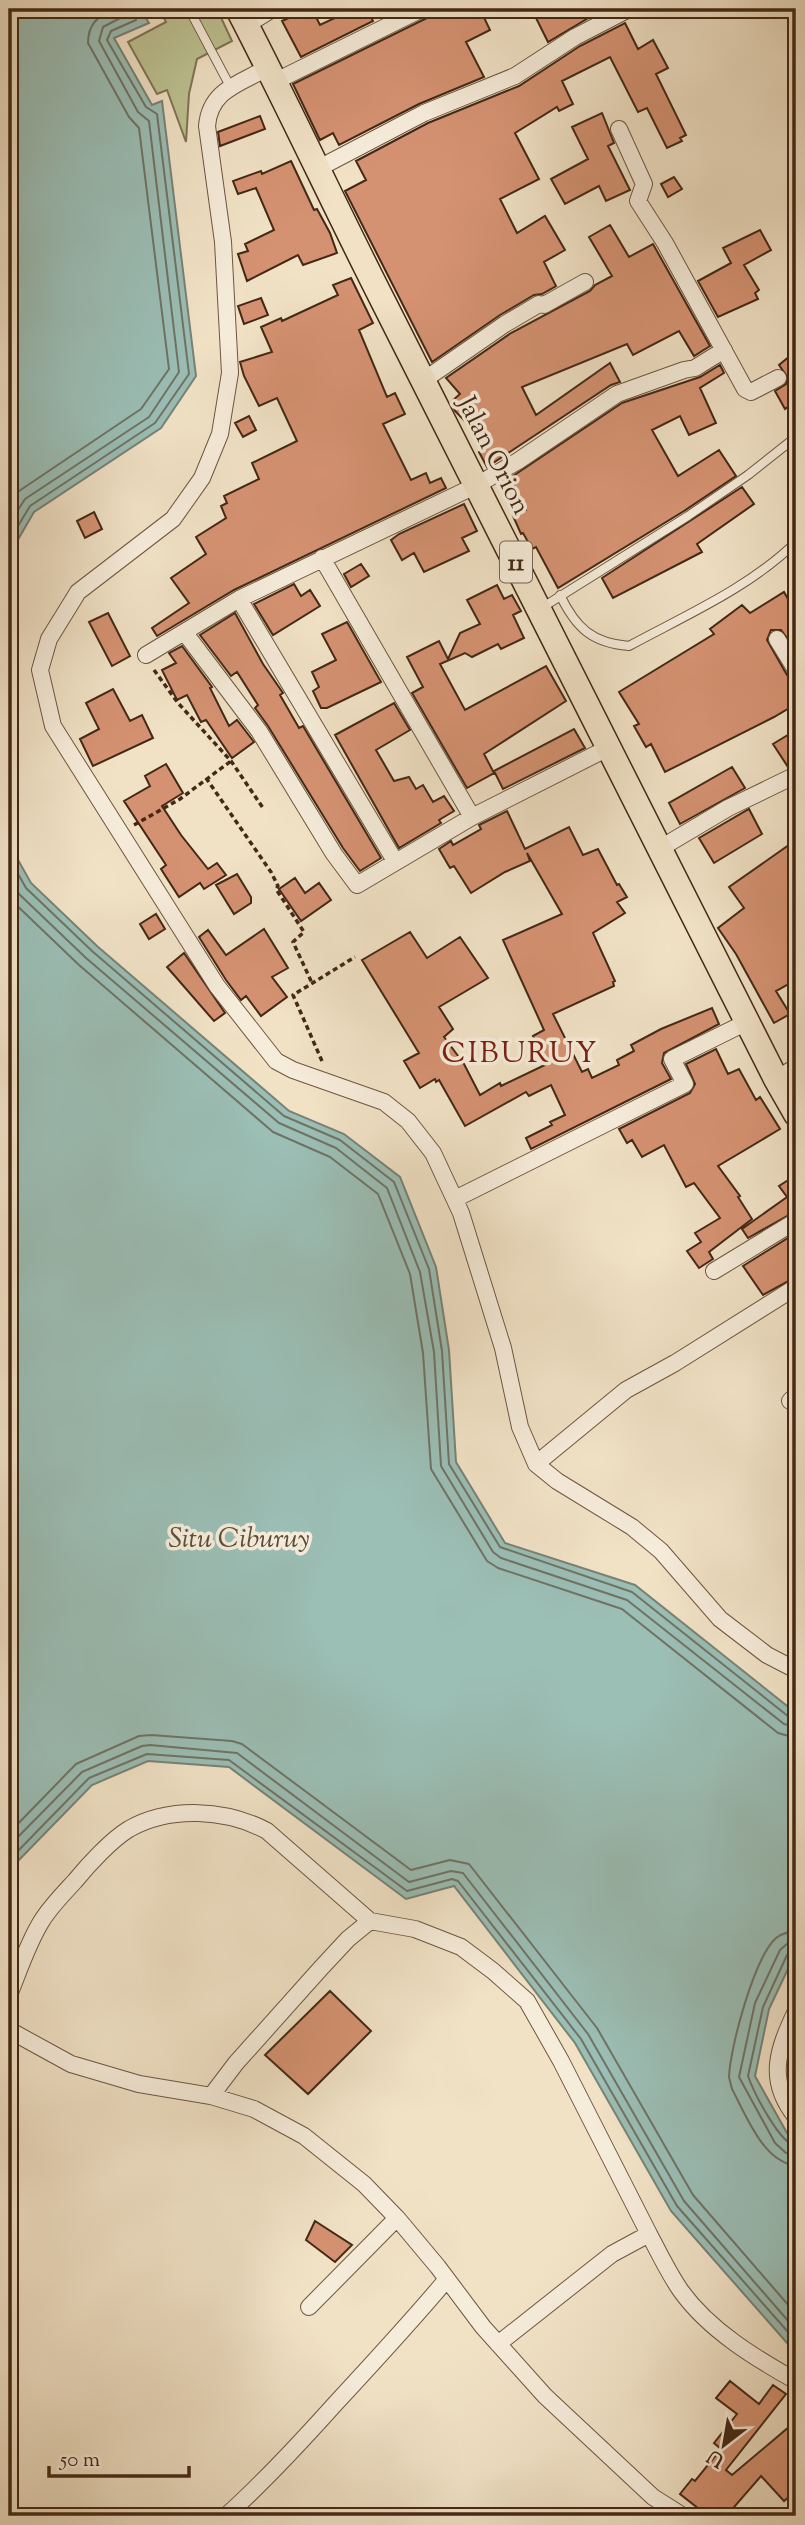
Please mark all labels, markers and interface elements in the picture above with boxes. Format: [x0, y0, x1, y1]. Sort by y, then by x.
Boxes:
street label: Jalan Orion [446, 389, 538, 522]
road number: 11 [500, 542, 532, 582]
district label: CIBURUY [441, 1033, 599, 1076]
water label: Situ Ciburuy [168, 1520, 310, 1560]
north arrow [690, 2410, 760, 2480]
scale bar [49, 2434, 189, 2478]
text: U [703, 2442, 730, 2473]
text: 50 m [59, 2446, 100, 2476]

